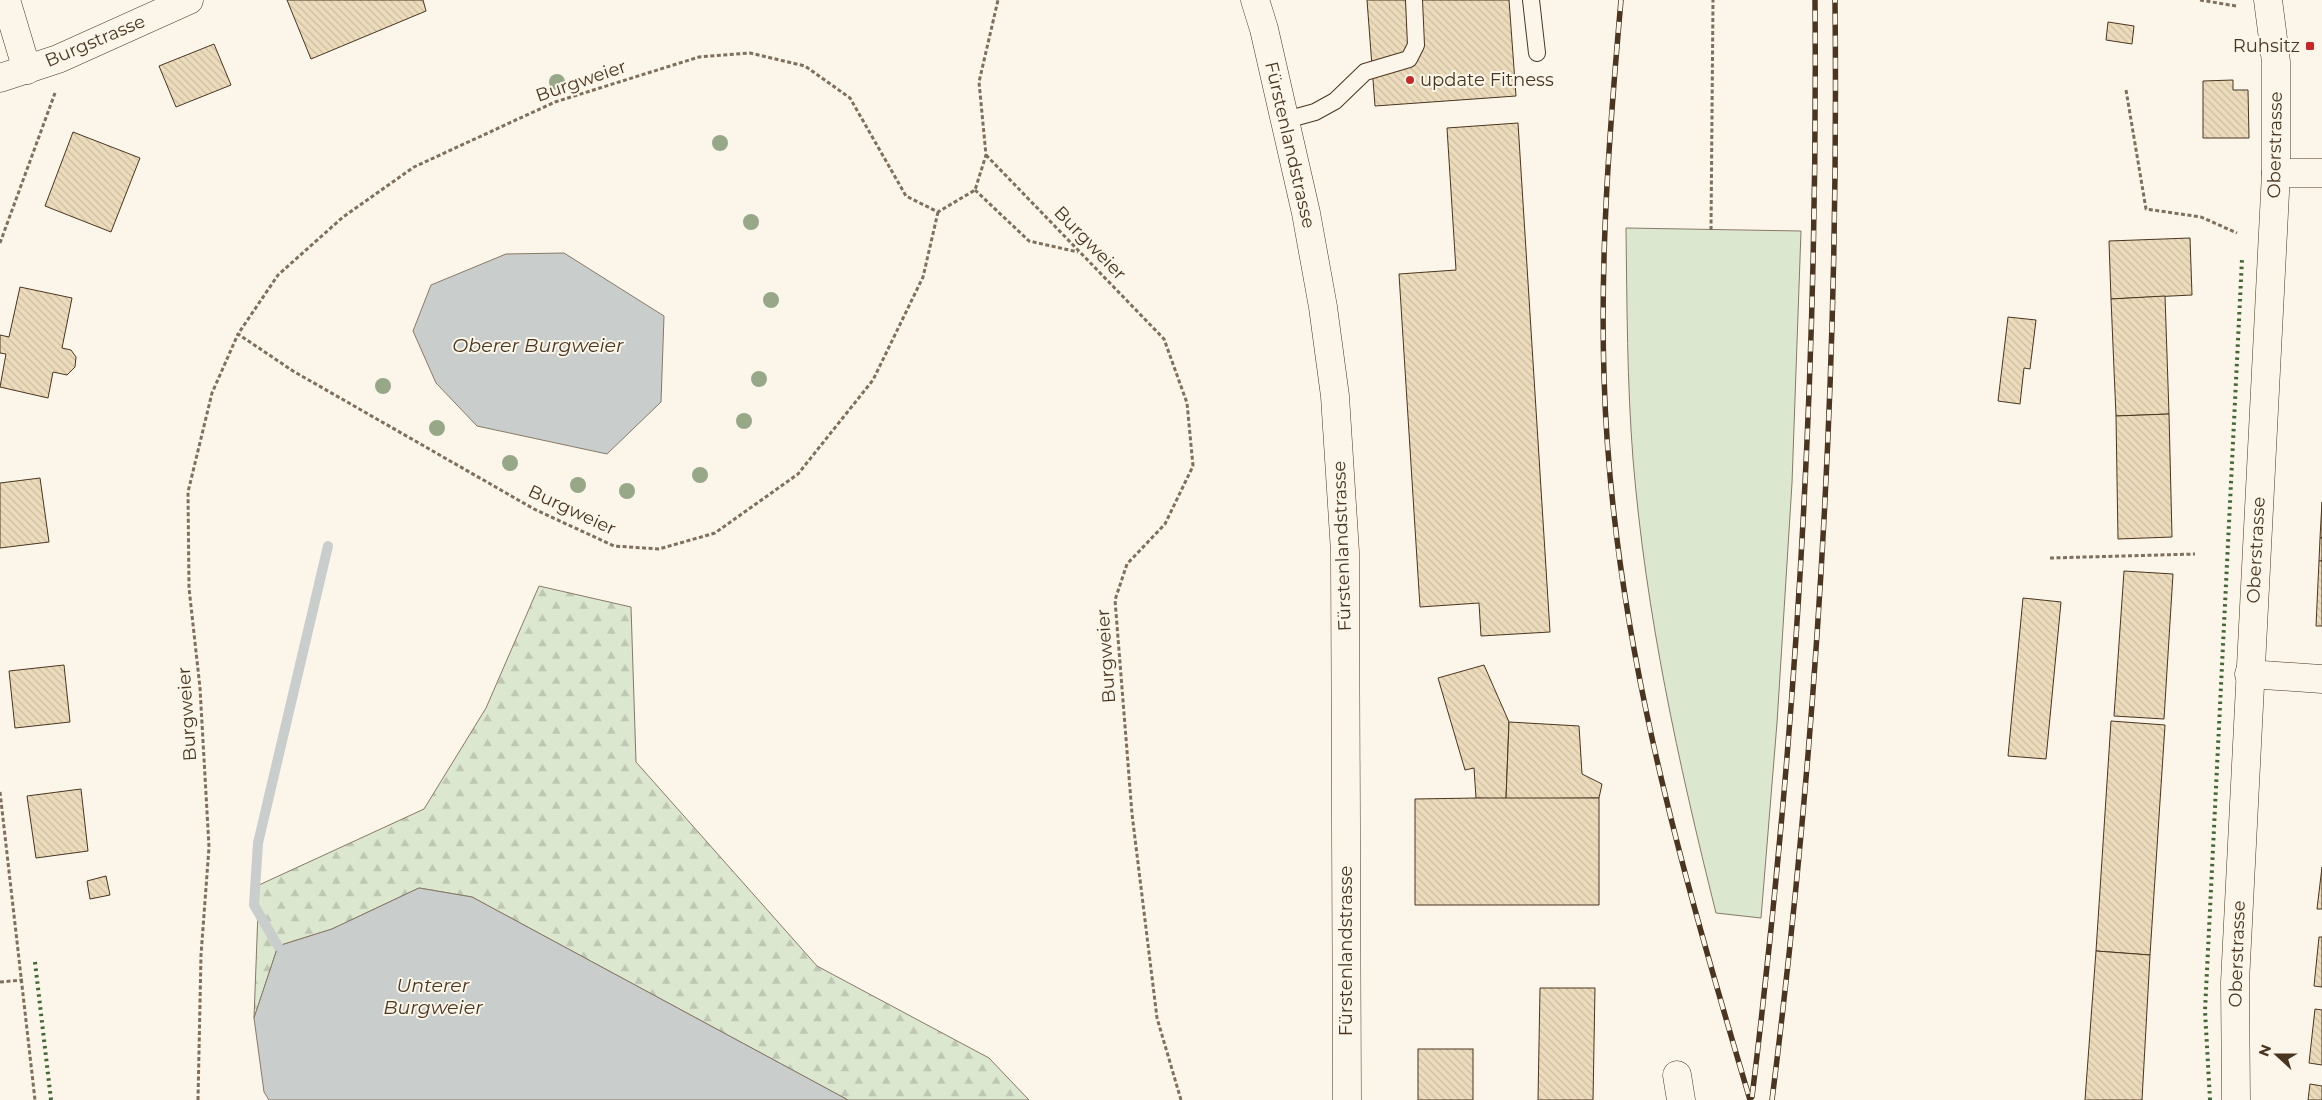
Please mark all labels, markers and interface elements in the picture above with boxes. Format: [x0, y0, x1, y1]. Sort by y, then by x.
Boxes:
street label: Burgstrasse [42, 10, 148, 72]
place label: Ruhsitz [2233, 35, 2300, 57]
marker: Ruhsitz [2304, 40, 2316, 52]
street label: Burgweier [533, 55, 629, 107]
street label: Fürstenlandstrasse [1260, 59, 1320, 231]
place label: update Fitness [1420, 69, 1554, 91]
marker: update Fitness [1404, 74, 1416, 86]
street label: Oberstrasse [2263, 91, 2287, 199]
street label: Burgweier [1049, 201, 1131, 285]
water label: Oberer Burgweier [452, 334, 624, 357]
street label: Fürstenlandstrasse [1328, 460, 1356, 632]
street label: Burgweier [525, 480, 619, 540]
street label: Oberstrasse [2242, 496, 2270, 604]
street label: Burgweier [1092, 608, 1120, 704]
street label: Burgweier [173, 666, 201, 762]
street label: Fürstenlandstrasse [1335, 866, 1357, 1036]
street label: Oberstrasse [2224, 900, 2250, 1008]
water label: Unterer Burgweier [383, 974, 483, 1019]
north arrow [2252, 1030, 2302, 1080]
text: N [2254, 1042, 2275, 1059]

